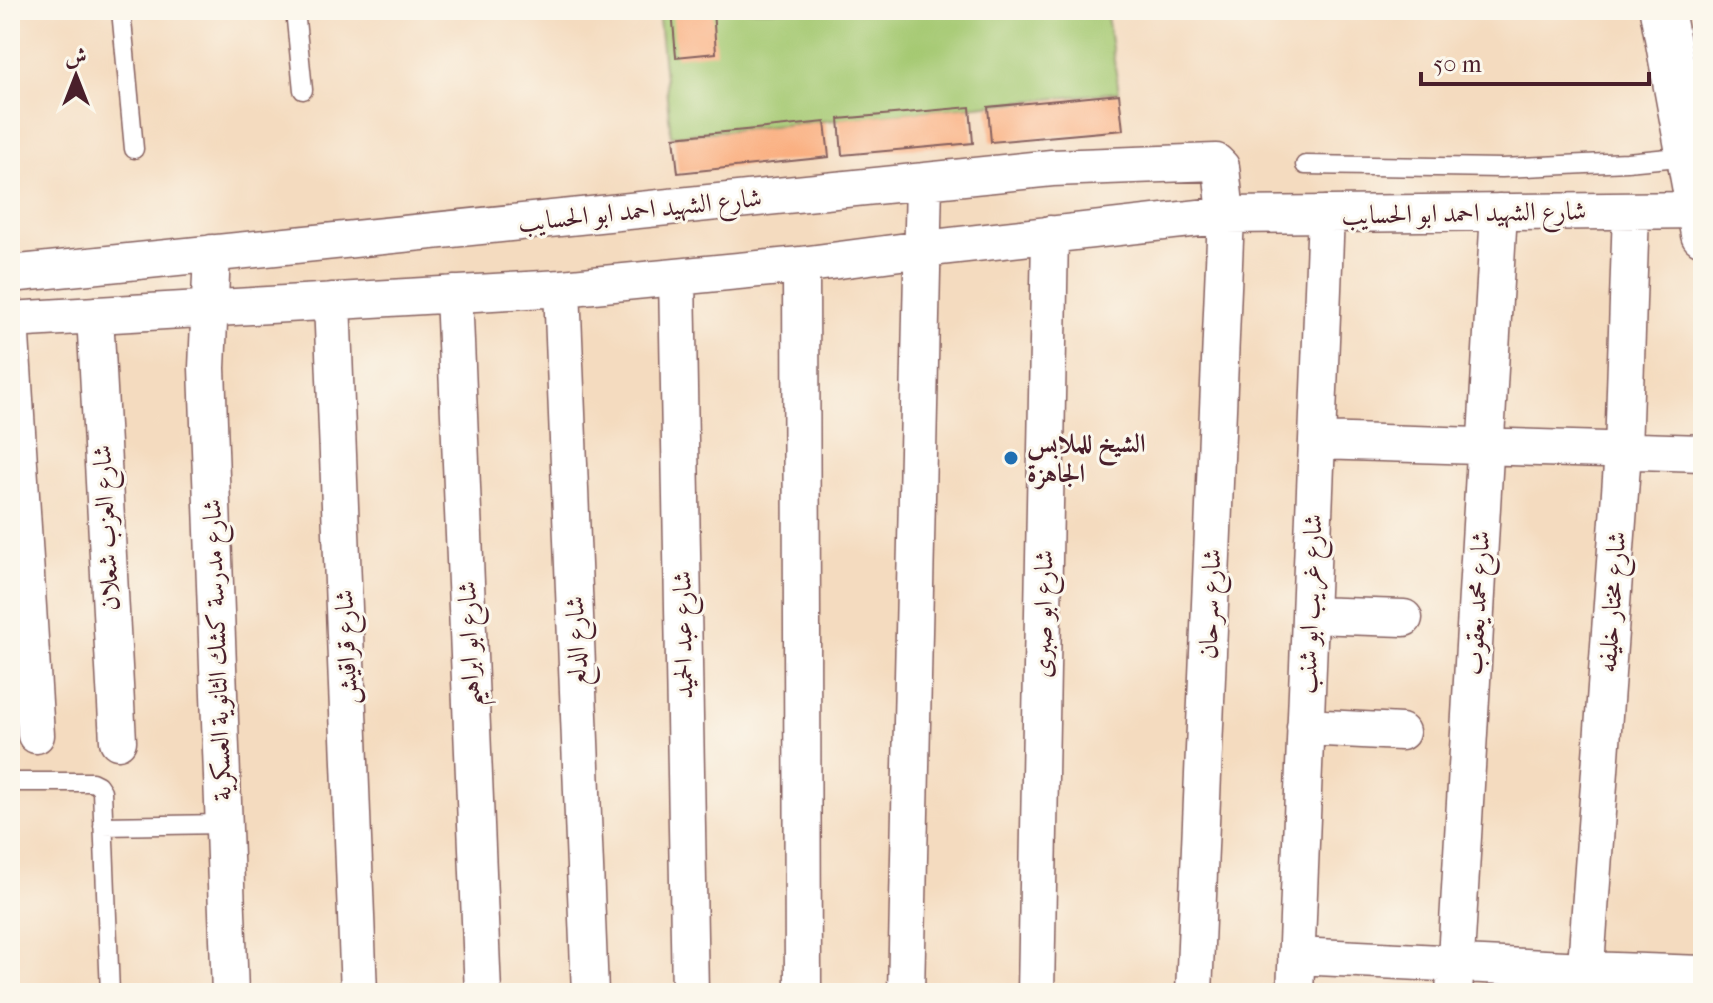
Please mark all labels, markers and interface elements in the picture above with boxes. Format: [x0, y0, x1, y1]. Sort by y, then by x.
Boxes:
north arrow [36, 36, 116, 116]
scale bar [1421, 36, 1649, 86]
text: ش [65, 44, 87, 70]
text: 50 m [1433, 50, 1482, 78]
street label: شارع الشهيد احمد ابو الحسايب [517, 182, 764, 244]
street label: شارع الشهيد احمد ابو الحسايب [1341, 195, 1587, 237]
place label: الشيخ للملابس الجاهزة [1027, 428, 1146, 490]
street label: شارع العزب شعلان [86, 444, 132, 612]
marker: الشيخ للملابس الجاهزة [1002, 449, 1020, 467]
street label: شارع مدرسة كشك الثانوية العسكرية [196, 498, 244, 801]
street label: شارع غريب ابو شنب [1291, 513, 1335, 695]
street label: شارع محمد يعقوب [1458, 530, 1502, 676]
street label: شارع مختار خليفه [1592, 530, 1638, 674]
street label: شارع سرحان [1193, 548, 1233, 660]
street label: شارع ابو صبرى [1026, 550, 1066, 678]
street label: شارع عبد الحميد [666, 570, 706, 699]
street label: شارع ابو ابراهيم [451, 580, 497, 707]
street label: شارع قراقيش [329, 589, 369, 705]
street label: شارع الدلع [559, 595, 601, 687]

